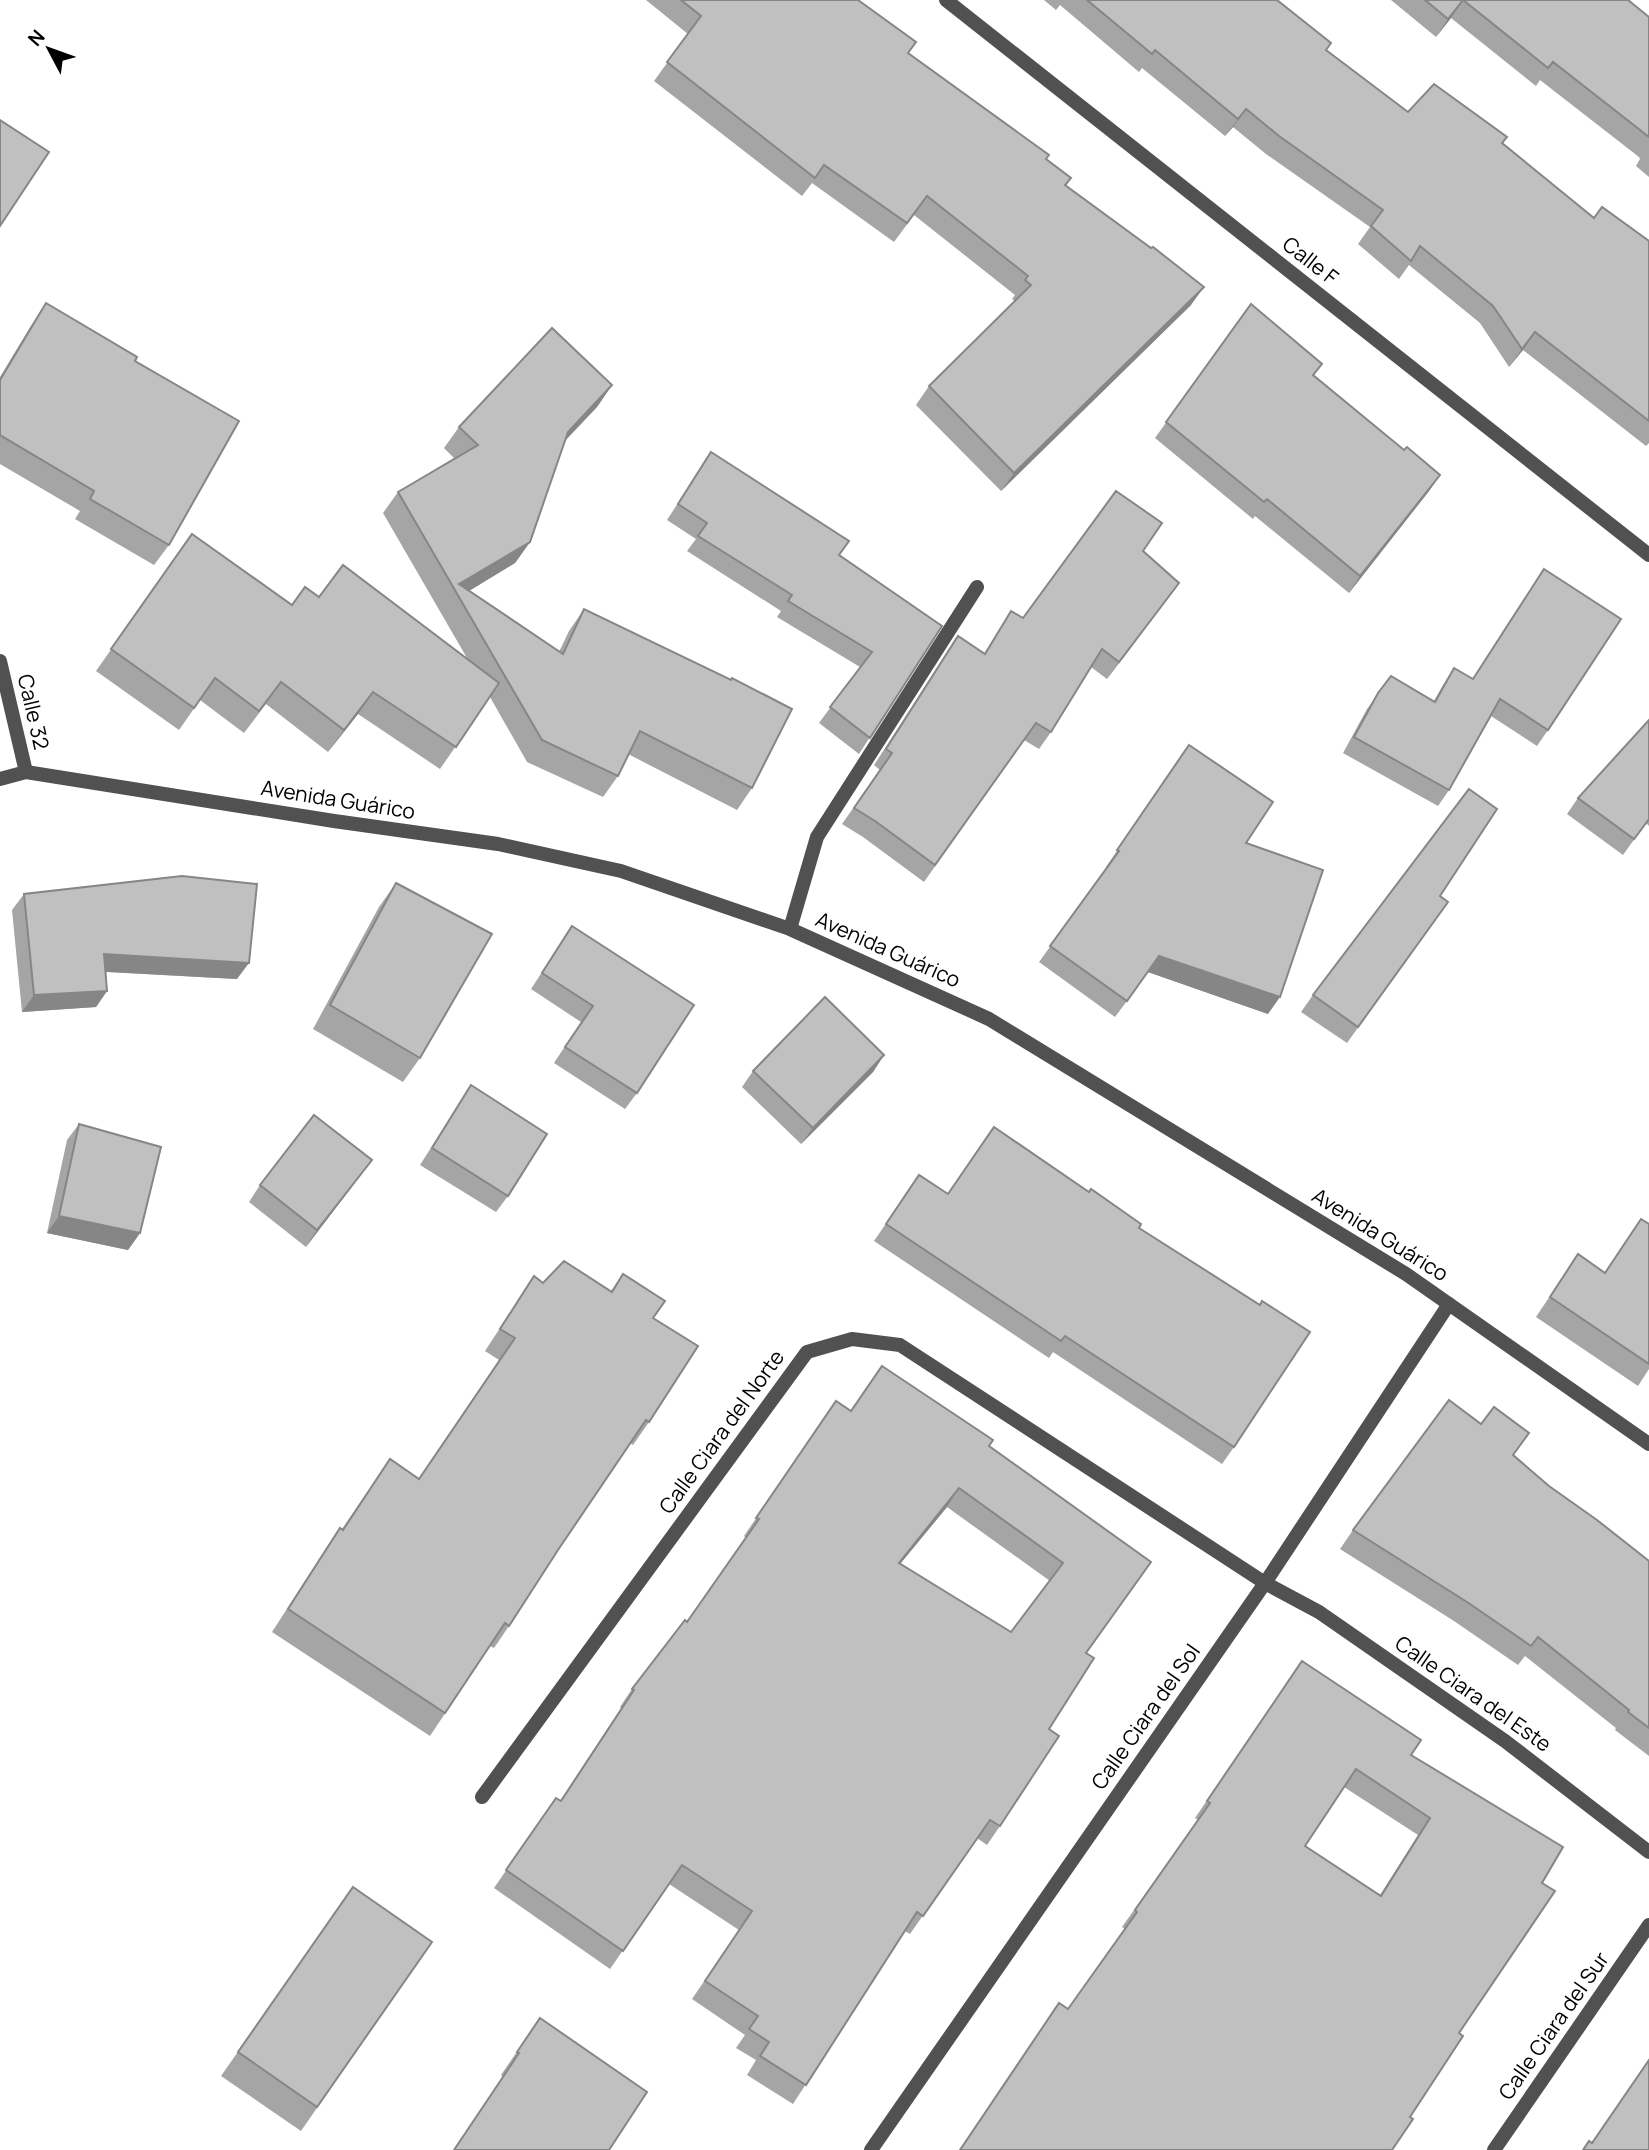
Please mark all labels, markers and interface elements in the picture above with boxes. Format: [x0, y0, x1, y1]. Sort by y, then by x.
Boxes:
north arrow [14, 14, 84, 84]
text: N [22, 24, 50, 52]
street label: Calle F [1277, 230, 1345, 291]
street label: Calle 32 [12, 671, 56, 752]
street label: Avenida Guárico [259, 773, 417, 825]
street label: Avenida Guárico [812, 905, 965, 994]
street label: Avenida Guárico [1307, 1181, 1454, 1287]
street label: Calle Ciara del Norte [652, 1344, 790, 1519]
street label: Calle Ciara del Este [1390, 1629, 1557, 1758]
street label: Calle Ciara del Sol [1084, 1638, 1206, 1795]
street label: Calle Ciara del Sur [1492, 1946, 1615, 2105]

